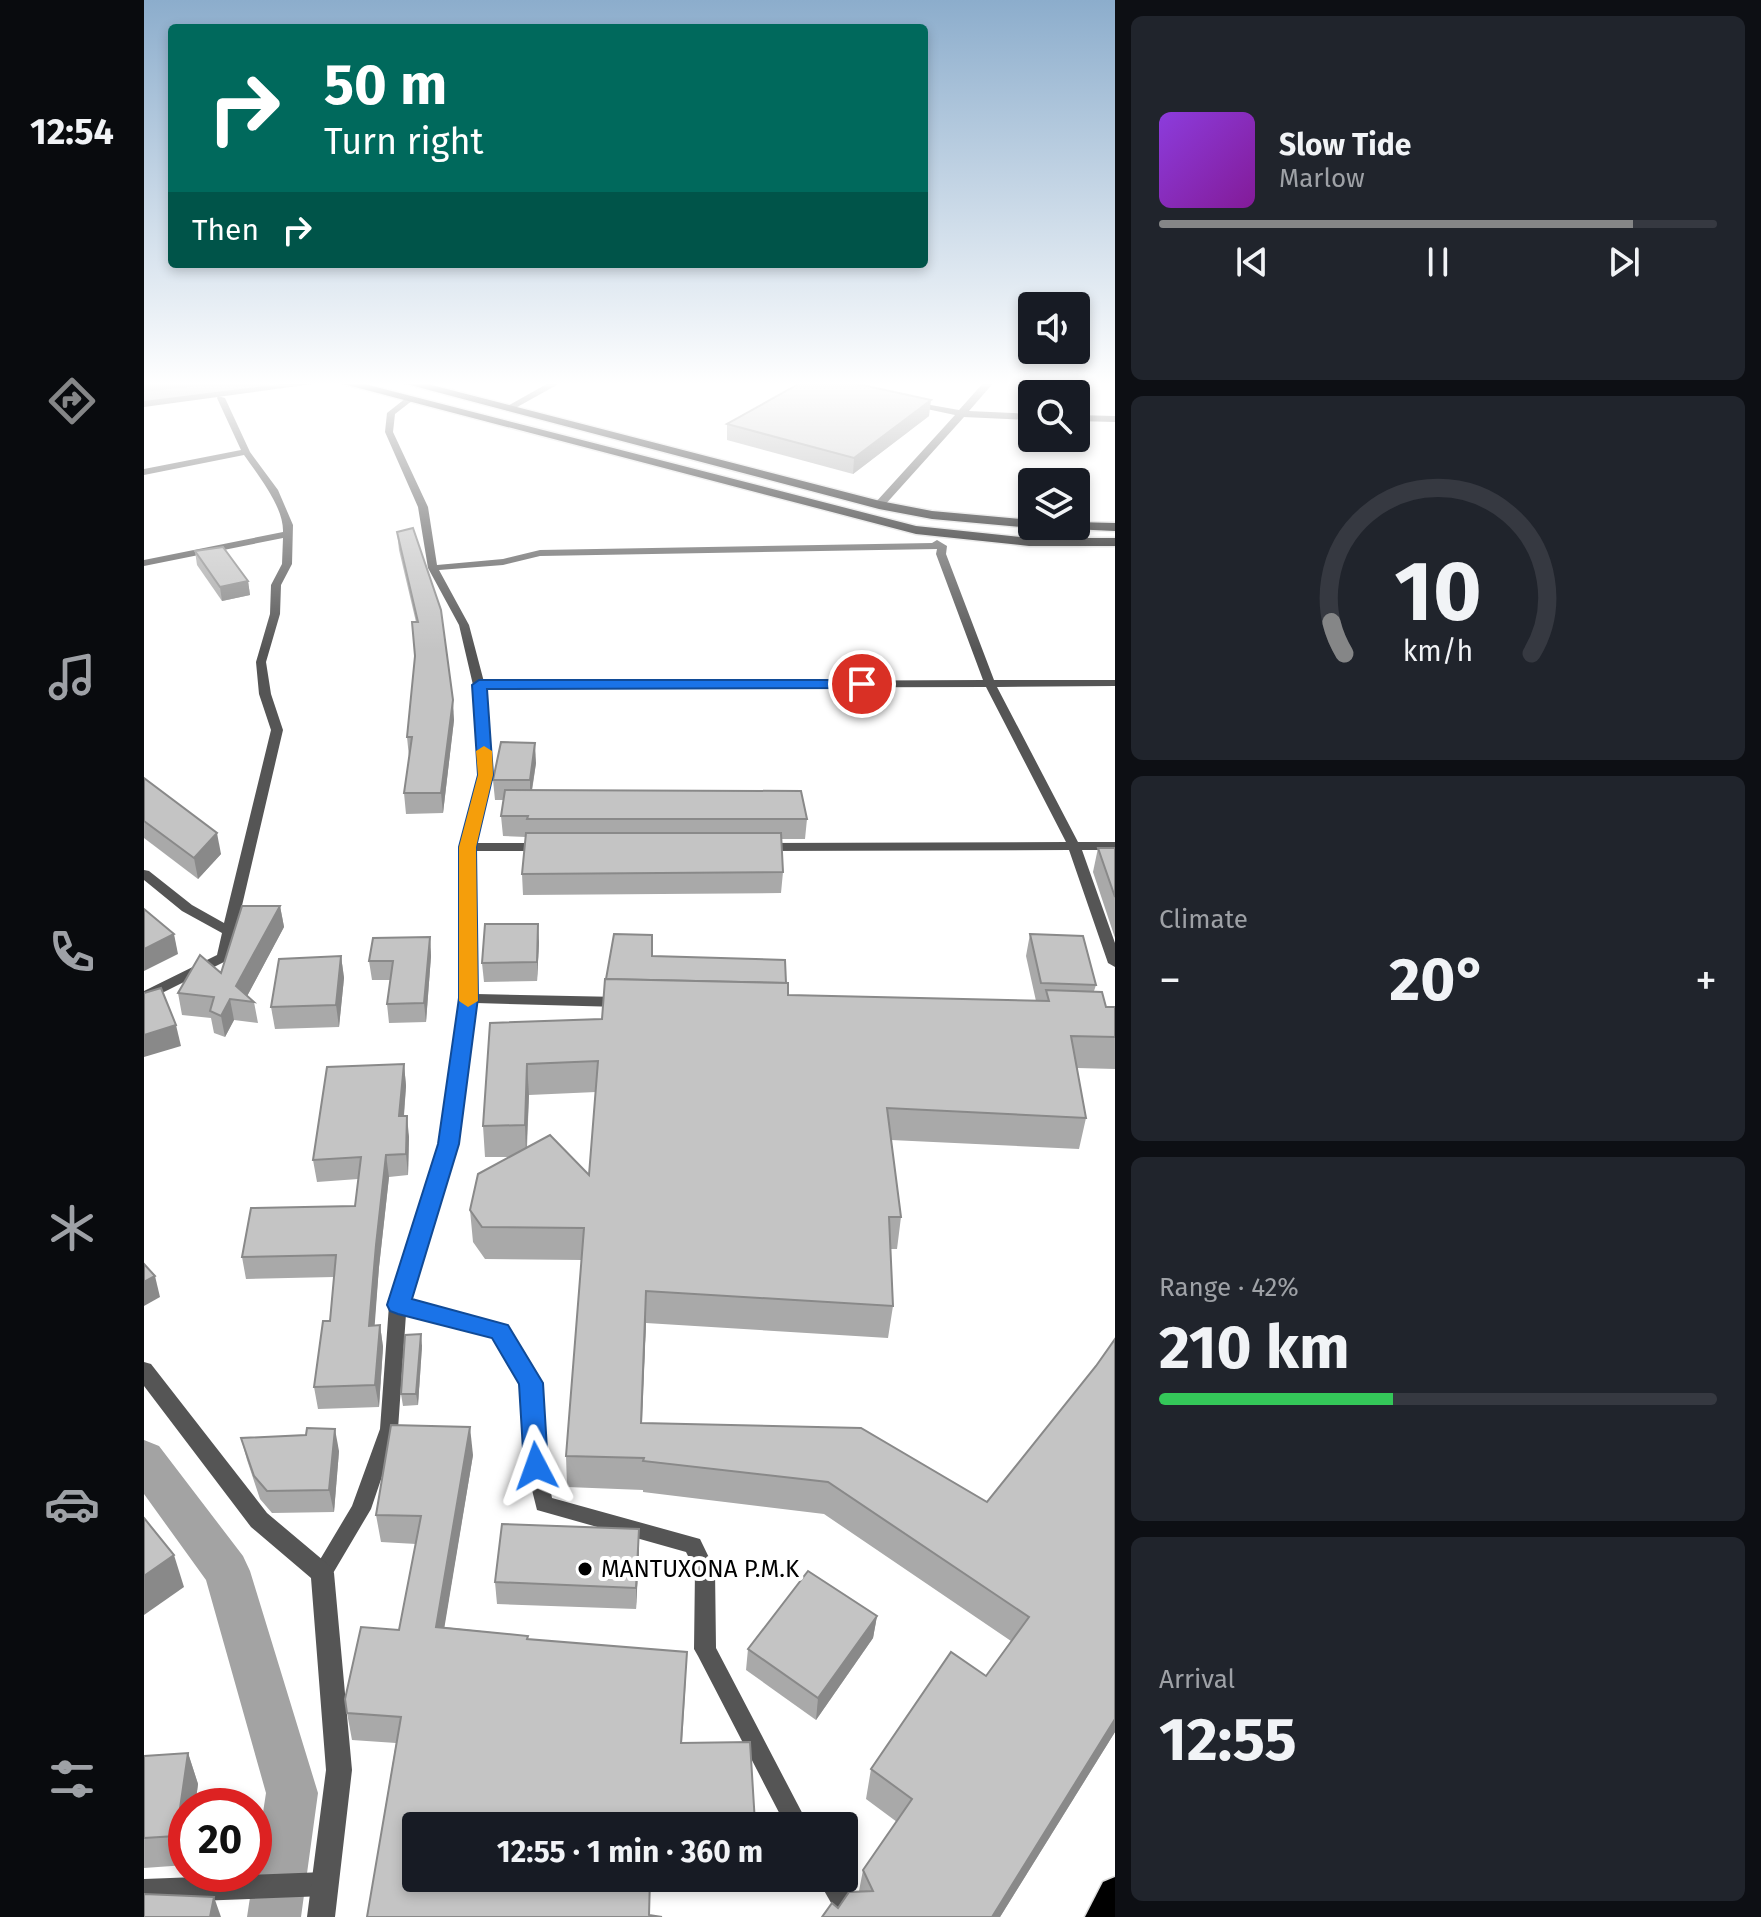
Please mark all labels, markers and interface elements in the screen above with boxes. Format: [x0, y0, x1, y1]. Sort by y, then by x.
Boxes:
text: 50 m [324, 52, 447, 119]
icon: right [192, 56, 296, 160]
text: 12:54 [30, 110, 114, 154]
text: Turn right [324, 120, 484, 164]
text: Slow Tide [1279, 127, 1411, 163]
text: Marlow [1279, 163, 1365, 194]
icon: right [275, 208, 319, 252]
text: Then [192, 212, 259, 248]
icon: previous [1230, 240, 1274, 284]
icon: pause [1416, 240, 1460, 284]
icon: next [1602, 240, 1646, 284]
map controls [1018, 292, 1090, 540]
button: sound [1018, 292, 1090, 364]
icon: directions [44, 373, 100, 429]
button: search [1018, 380, 1090, 452]
button: layers [1018, 468, 1090, 540]
text: 10 [1394, 542, 1482, 642]
text: km/h [1403, 634, 1473, 669]
icon: music [44, 649, 100, 705]
pin [828, 650, 896, 718]
icon: arrive [840, 662, 884, 706]
text: Climate [1159, 904, 1248, 935]
icon: phone [44, 924, 100, 980]
text: 20° [1389, 944, 1487, 1016]
text: − [1159, 954, 1181, 1007]
text: + [1695, 954, 1717, 1007]
icon: climate [44, 1200, 100, 1256]
text: Range · 42% [1159, 1272, 1299, 1303]
text: 210 km [1159, 1312, 1350, 1384]
position arrow [494, 1424, 578, 1508]
icon: car [44, 1476, 100, 1532]
place label: MANTUXONA P.M.K [601, 1555, 800, 1583]
marker: MANTUXONA P.M.K [576, 1560, 594, 1578]
text: Arrival [1159, 1664, 1235, 1695]
text: 12:55 [1159, 1704, 1297, 1776]
icon: filters [44, 1751, 100, 1807]
speed limit sign: 20 [168, 1788, 272, 1892]
text: 12:55 · 1 min · 360 m [497, 1834, 763, 1870]

